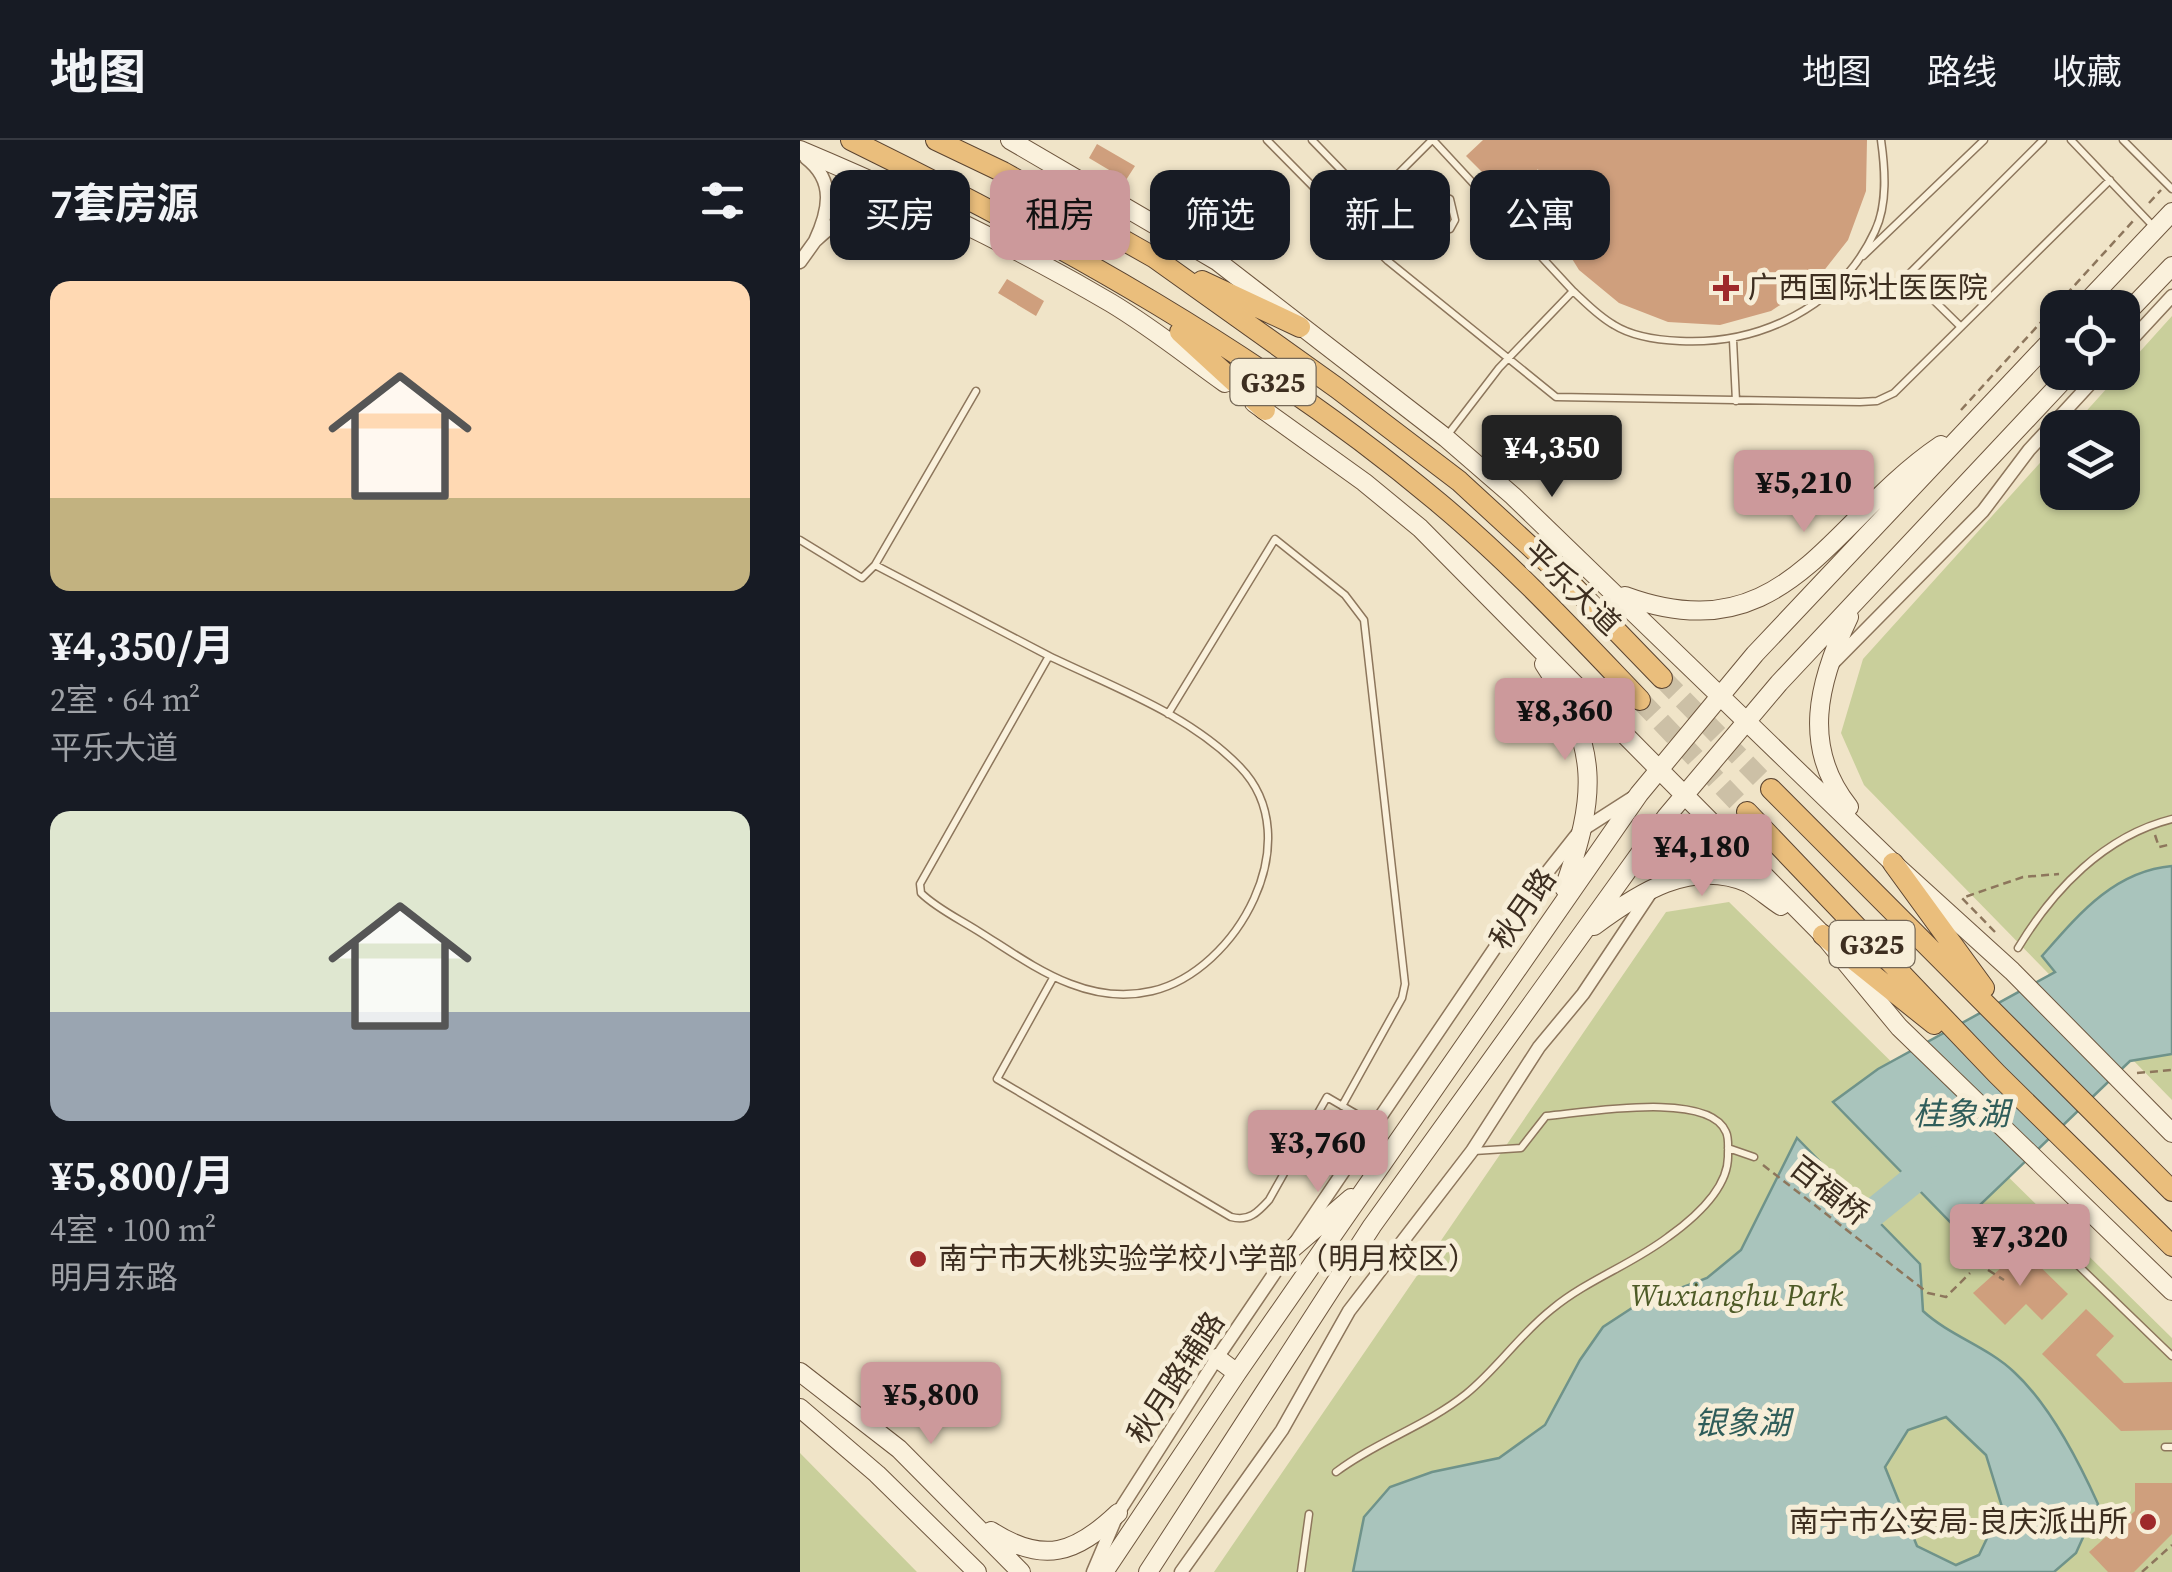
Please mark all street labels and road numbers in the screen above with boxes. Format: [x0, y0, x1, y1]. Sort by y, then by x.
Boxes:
road number: G325 [1230, 359, 1316, 405]
street label: 平乐大道 [1515, 531, 1630, 644]
street label: 秋月路 [1480, 860, 1565, 957]
road number: G325 [1830, 921, 1914, 967]
street label: 百福桥 [1781, 1147, 1877, 1234]
street label: 秋月路辅路 [1118, 1304, 1234, 1452]

